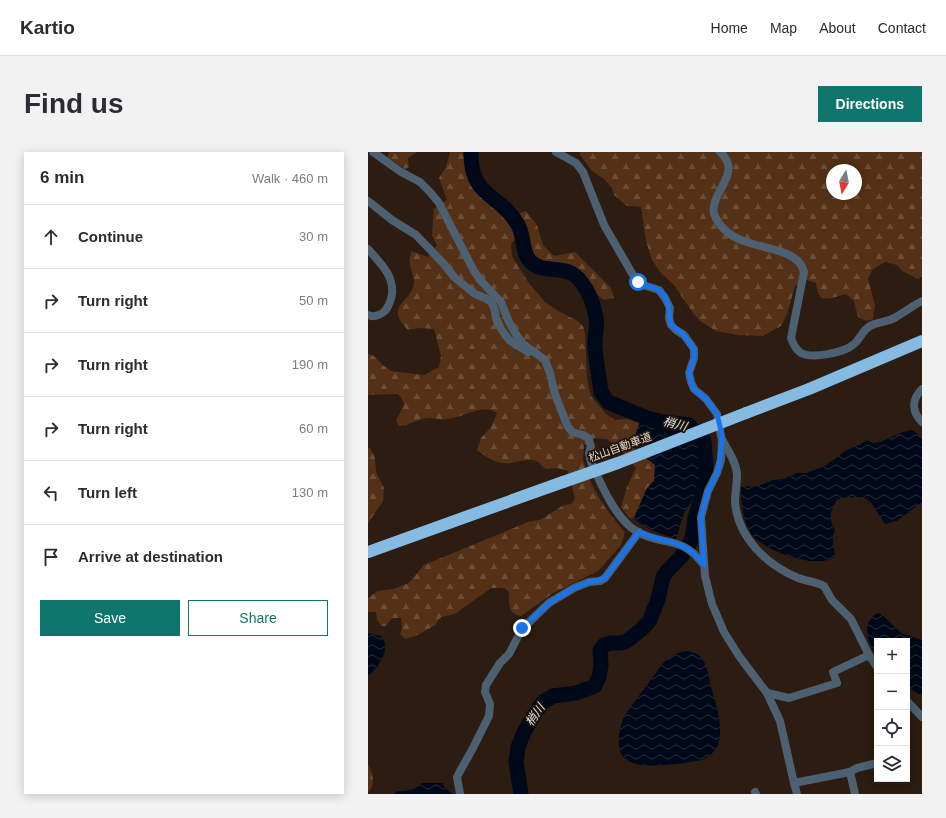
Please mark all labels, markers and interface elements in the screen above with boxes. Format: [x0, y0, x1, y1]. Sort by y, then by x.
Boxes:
text: Kartio [20, 17, 75, 38]
text: Home [711, 20, 748, 36]
text: Map [770, 20, 797, 36]
text: About [819, 20, 856, 36]
text: Contact [878, 20, 926, 36]
button: Directions [818, 86, 922, 122]
text: Find us [24, 88, 124, 119]
north arrow [826, 164, 862, 200]
text: 6 min [40, 168, 84, 187]
text: Walk · 460 m [252, 171, 328, 186]
icon: ahead [40, 226, 62, 248]
text: Continue [78, 228, 143, 245]
text: 30 m [299, 229, 328, 244]
route start [629, 273, 647, 291]
icon: right [40, 290, 62, 312]
text: Turn right [78, 292, 148, 309]
text: 50 m [299, 293, 328, 308]
icon: right [40, 354, 62, 376]
text: Turn right [78, 356, 148, 373]
text: 190 m [292, 357, 328, 372]
water label: 梢川 [662, 414, 690, 434]
icon: right [40, 418, 62, 440]
text: Turn right [78, 420, 148, 437]
text: 60 m [299, 421, 328, 436]
street label: 松山自動車道 [587, 430, 653, 464]
icon: left [40, 482, 62, 504]
text: Turn left [78, 484, 137, 501]
text: 130 m [292, 485, 328, 500]
icon: arrive [40, 546, 62, 568]
text: Arrive at destination [78, 548, 223, 565]
button: Save [40, 600, 180, 636]
button: Share [188, 600, 328, 636]
route end [513, 619, 531, 637]
map controls [874, 638, 910, 782]
button: + [874, 638, 910, 674]
button: − [874, 674, 910, 710]
water label: 梢川 [522, 700, 549, 729]
button: locate [874, 710, 910, 746]
button: layers [874, 746, 910, 782]

